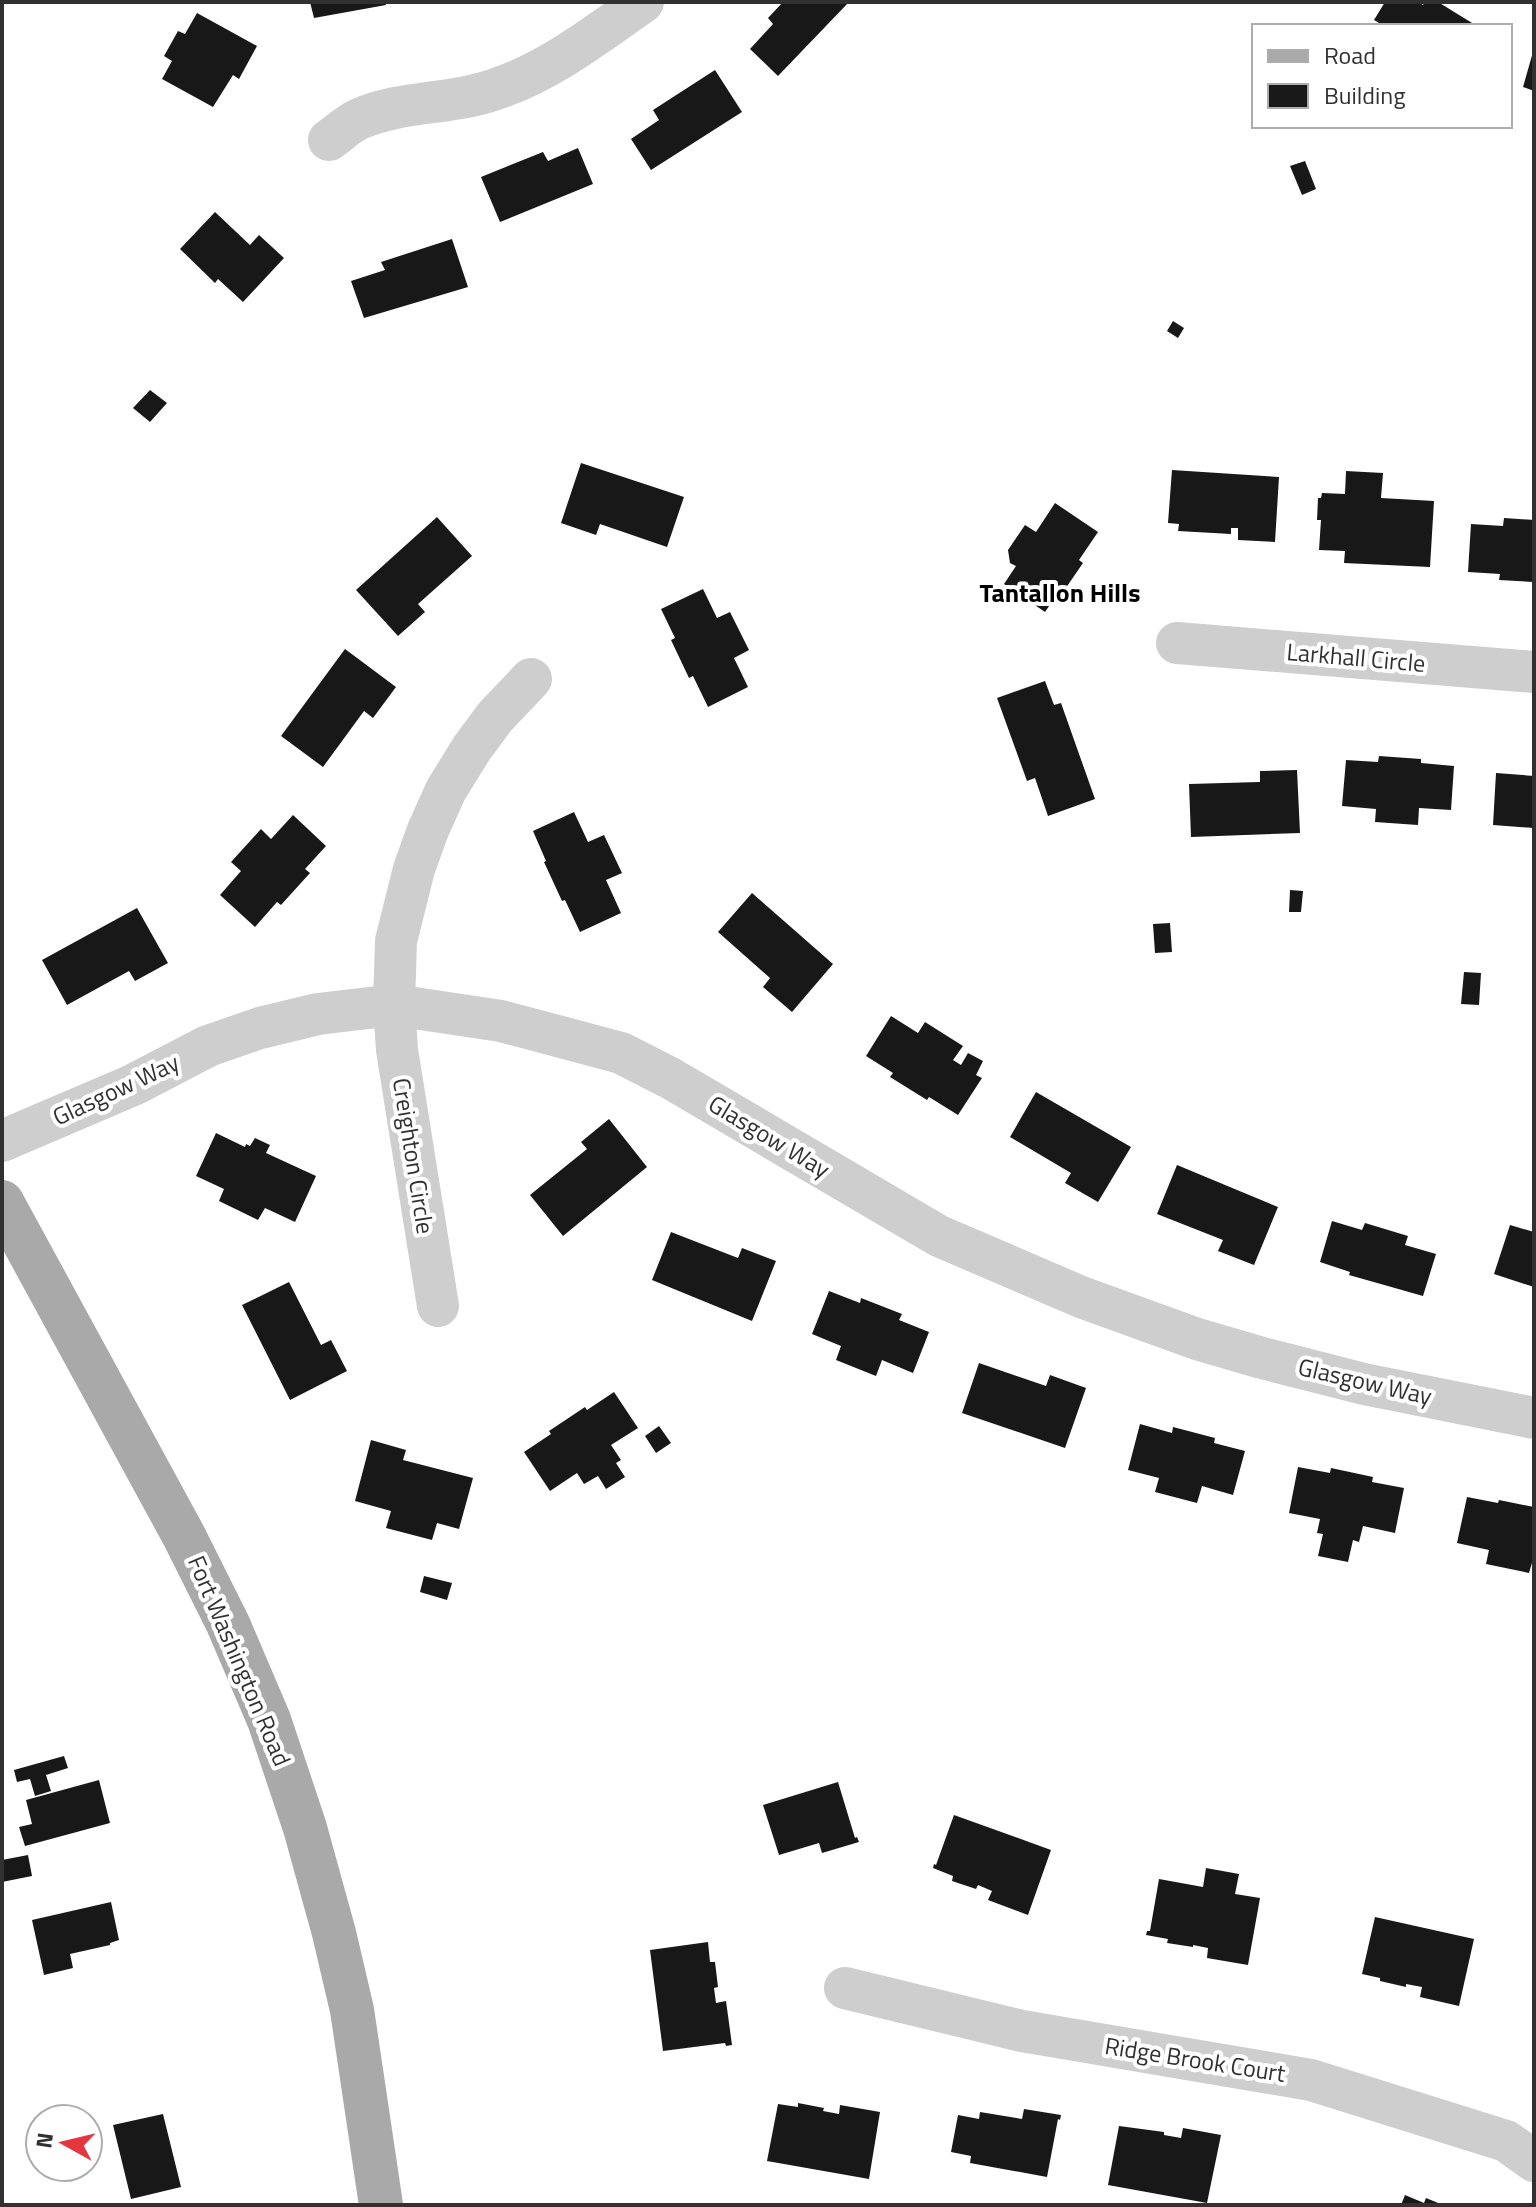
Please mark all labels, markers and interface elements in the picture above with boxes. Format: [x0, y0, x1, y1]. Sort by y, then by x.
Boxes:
legend [1252, 24, 1512, 128]
text: Road [1324, 37, 1376, 73]
text: Building [1324, 77, 1406, 113]
district label: Tantallon Hills [980, 573, 1140, 612]
street label: Larkhall Circle [1285, 633, 1427, 681]
street label: Glasgow Way [46, 1044, 185, 1134]
street label: Creighton Circle [384, 1075, 444, 1236]
street label: Glasgow Way [702, 1086, 838, 1187]
street label: Glasgow Way [1295, 1348, 1436, 1414]
street label: Fort Washington Road [179, 1550, 301, 1771]
street label: Ridge Brook Court [1102, 2027, 1289, 2091]
north arrow [24, 2103, 104, 2183]
text: N [26, 2130, 62, 2150]

